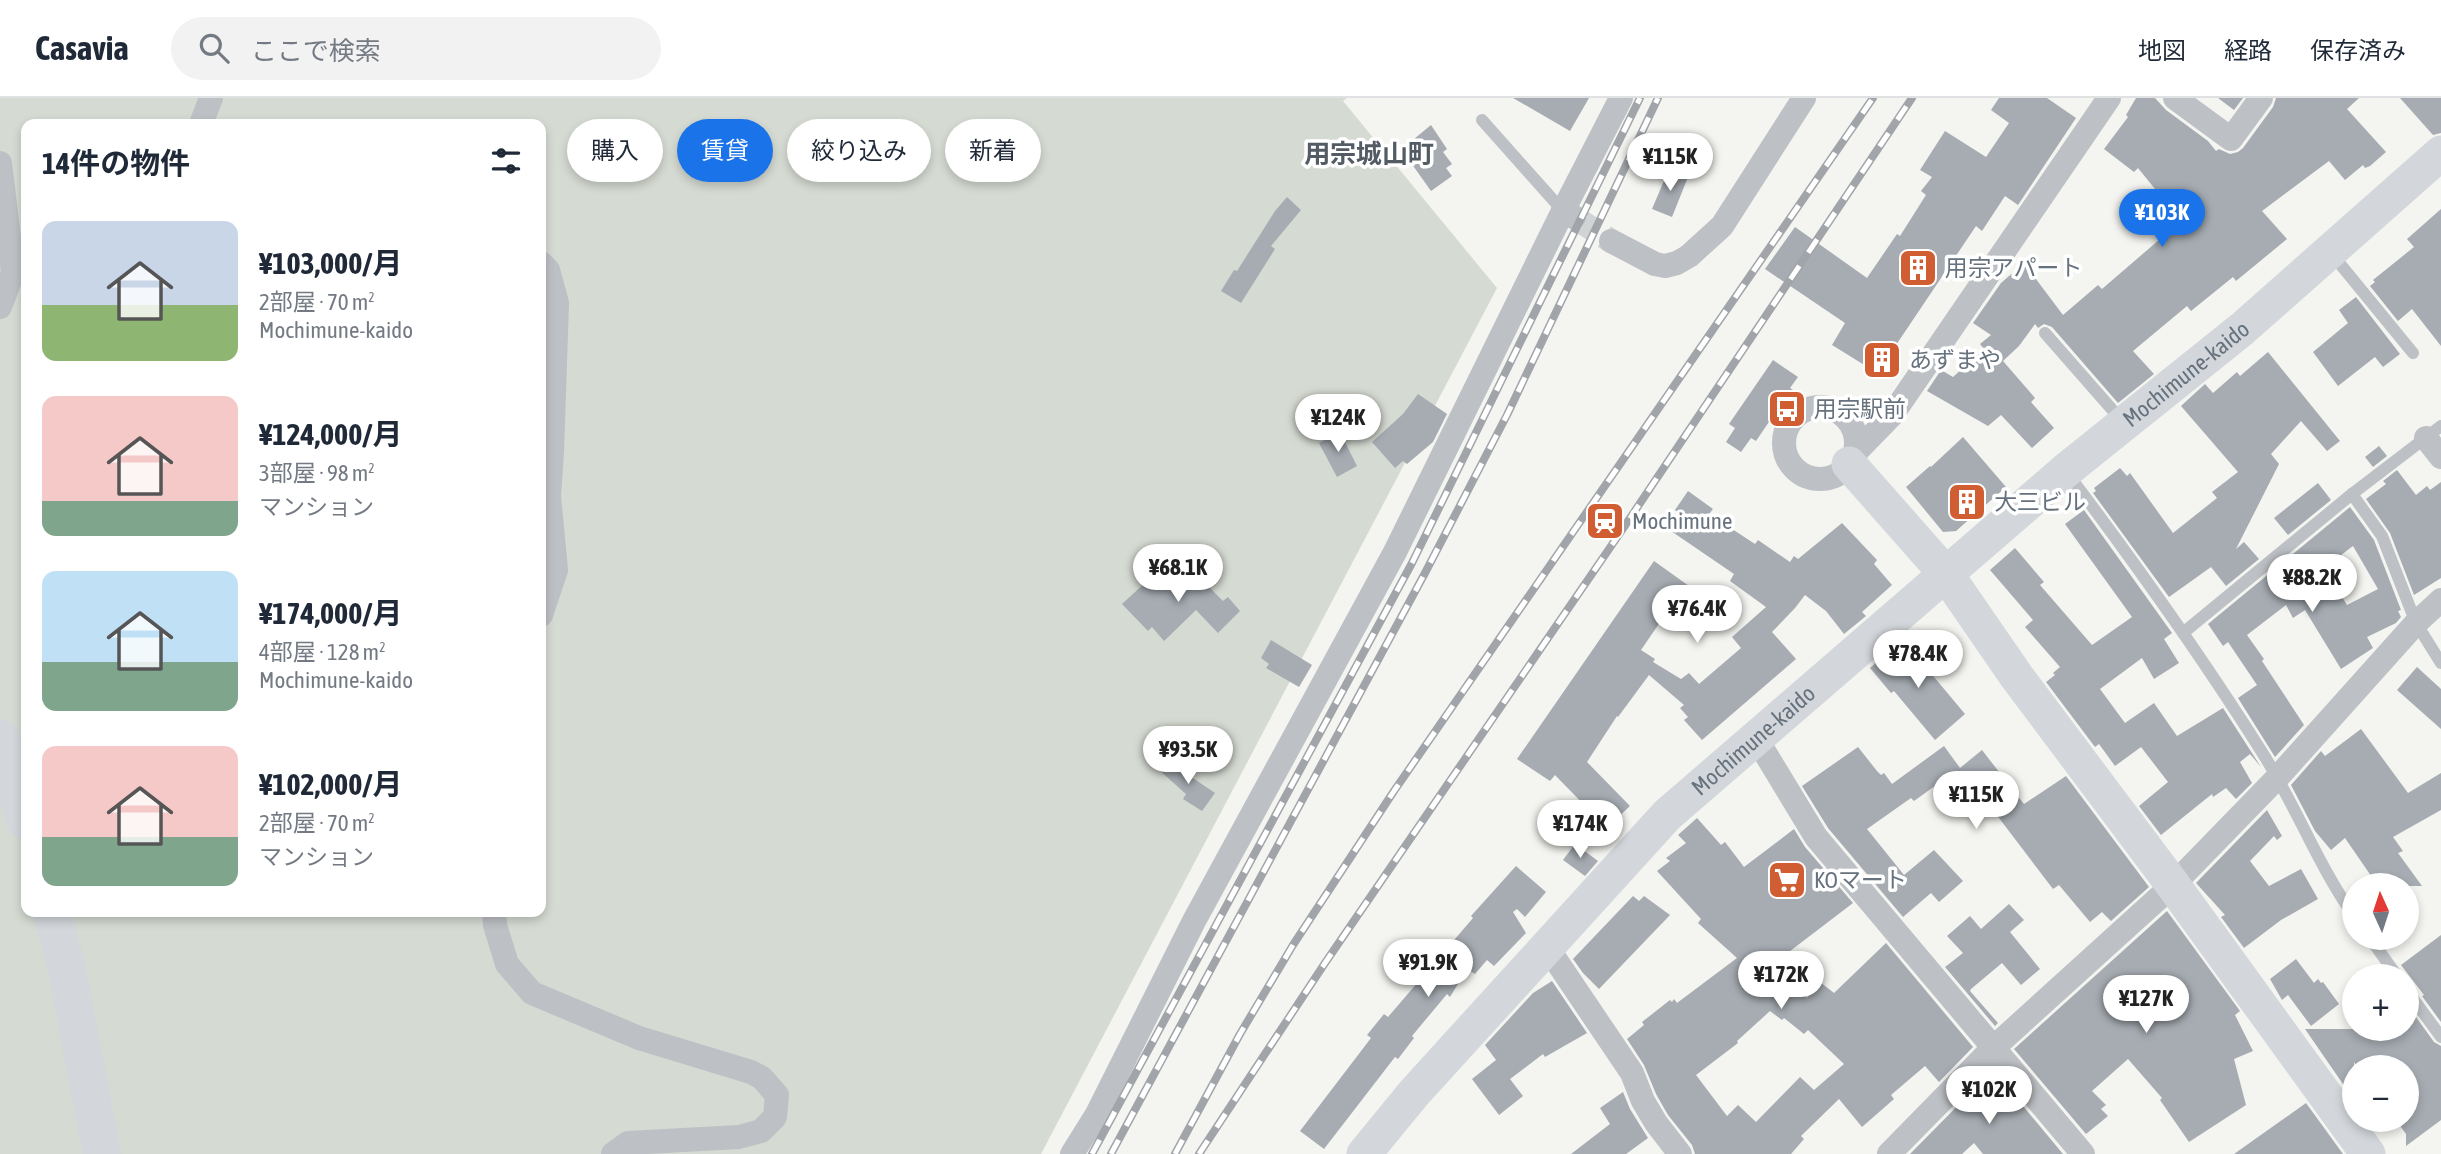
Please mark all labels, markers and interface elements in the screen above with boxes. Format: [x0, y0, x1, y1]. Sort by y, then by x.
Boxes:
search box [171, 17, 661, 80]
text: Casavia [35, 29, 129, 67]
icon: search [195, 29, 233, 67]
text: ここで検索 [251, 36, 381, 66]
text: 地図 [2138, 37, 2186, 64]
text: 経路 [2224, 37, 2272, 64]
text: 保存済み [2310, 37, 2406, 64]
chip: 購入 [567, 119, 663, 182]
chip: 賃貸 [677, 119, 773, 182]
chip: 絞り込み [787, 119, 931, 182]
chip: 新着 [945, 119, 1041, 182]
pin: ¥115K [1621, 134, 1719, 193]
district label: 用宗城山町 [1304, 139, 1434, 169]
icon: filters [487, 142, 525, 180]
text: ¥115K [1643, 143, 1697, 169]
text: 14件の物件 [42, 146, 190, 180]
pin: ¥103K [2113, 190, 2211, 249]
text: ¥103K [2135, 199, 2189, 225]
text: ¥103,000/月 [259, 246, 402, 280]
building icon: 用宗アパート [1897, 247, 1939, 289]
icon: home [98, 249, 182, 333]
place label: 用宗アパート [1945, 255, 2083, 281]
text: 2部屋 · 70 m² [259, 289, 375, 315]
street label: Mochimune-kaido [2118, 316, 2254, 432]
text: Mochimune-kaido [259, 317, 413, 343]
building icon: あずまや [1861, 339, 1903, 381]
place label: あずまや [1909, 347, 2001, 373]
bus stop icon: 用宗駅前 [1766, 388, 1808, 430]
pin: ¥124K [1289, 394, 1387, 454]
place label: 用宗駅前 [1814, 396, 1906, 422]
text: ¥124K [1311, 404, 1365, 430]
text: ¥124,000/月 [259, 417, 402, 451]
icon: home [98, 424, 182, 508]
text: 3部屋 · 98 m² [259, 460, 375, 486]
building icon: 大三ビル [1946, 481, 1988, 523]
place label: 大三ビル [1994, 489, 2086, 515]
text: マンション [259, 494, 374, 520]
station icon: Mochimune [1584, 500, 1626, 542]
place label: Mochimune [1632, 508, 1732, 534]
pin: ¥68.1K [1121, 545, 1235, 604]
text: ¥68.1K [1149, 554, 1207, 580]
pin: ¥88.2K [2255, 554, 2369, 614]
text: ¥88.2K [2283, 564, 2341, 590]
pin: ¥76.4K [1640, 586, 1754, 645]
text: ¥76.4K [1668, 595, 1726, 621]
text: ¥174,000/月 [259, 596, 402, 630]
icon: home [98, 599, 182, 683]
pin: ¥78.4K [1861, 630, 1975, 690]
text: 4部屋 · 128 m² [259, 639, 386, 665]
text: ¥78.4K [1889, 640, 1947, 666]
text: Mochimune-kaido [259, 667, 413, 693]
street label: Mochimune-kaido [1687, 680, 1820, 801]
pin: ¥93.5K [1131, 726, 1245, 786]
text: ¥93.5K [1159, 736, 1217, 762]
text: ¥102,000/月 [259, 767, 402, 801]
pin: ¥115K [1927, 772, 2025, 831]
icon: home [98, 774, 182, 858]
text: ¥115K [1949, 781, 2003, 807]
pin: ¥174K [1531, 800, 1629, 860]
text: 2部屋 · 70 m² [259, 810, 375, 836]
text: ¥174K [1553, 810, 1607, 836]
text: マンション [259, 844, 374, 870]
supermarket icon: KOマート [1766, 859, 1808, 901]
place label: KOマート [1814, 867, 1907, 893]
north arrow [2342, 873, 2418, 950]
map controls [2342, 873, 2419, 1132]
pin: ¥91.9K [1371, 940, 1485, 999]
text: ¥91.9K [1399, 949, 1457, 975]
pin: ¥172K [1732, 951, 1830, 1011]
text: ¥172K [1754, 961, 1808, 987]
button: + [2342, 964, 2419, 1041]
pin: ¥127K [2097, 976, 2195, 1035]
text: ¥127K [2119, 985, 2173, 1011]
button: − [2342, 1055, 2419, 1132]
pin: ¥102K [1940, 1066, 2038, 1126]
text: ¥102K [1962, 1076, 2016, 1102]

